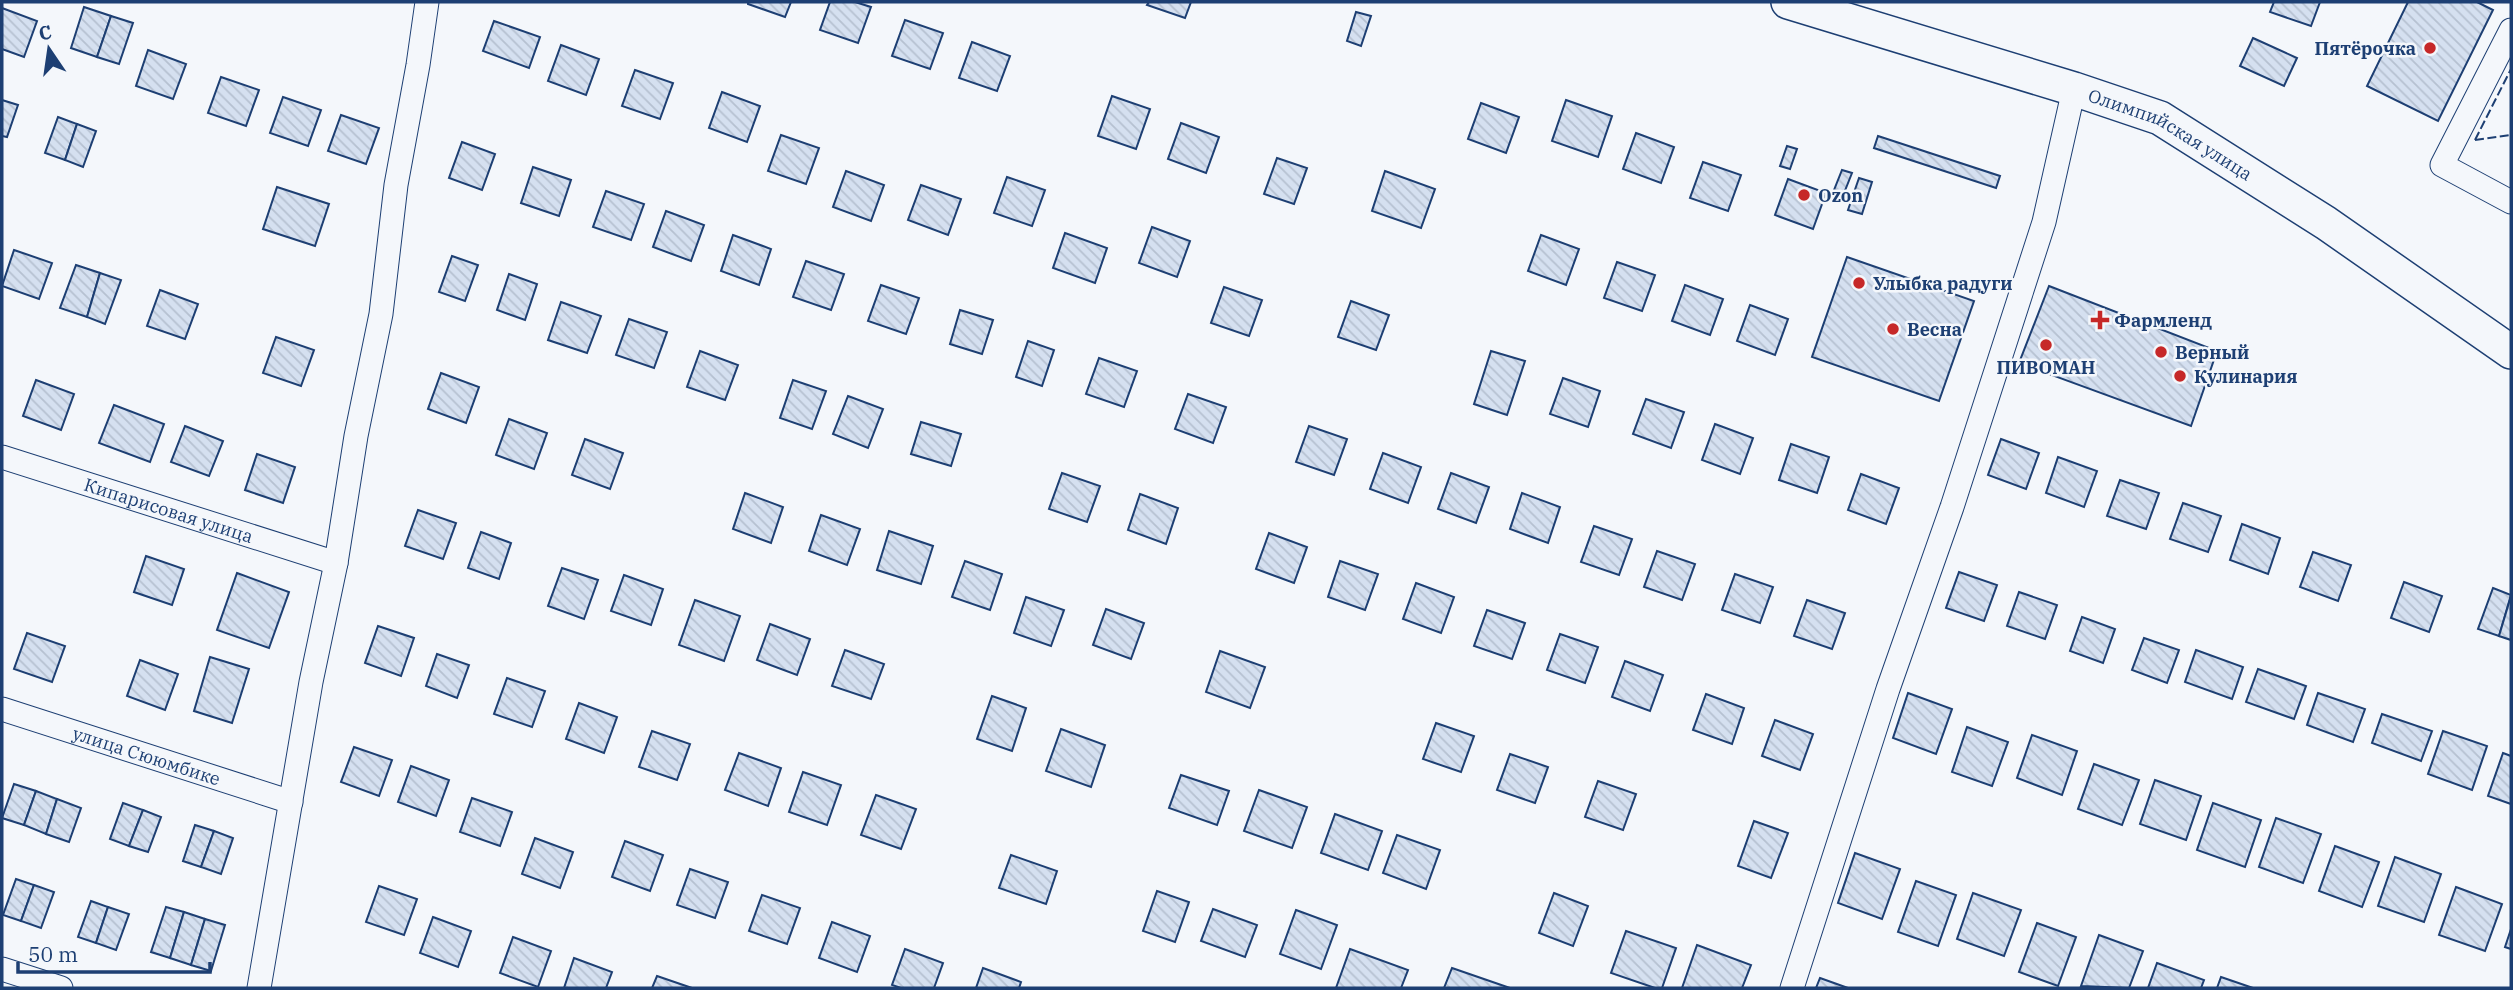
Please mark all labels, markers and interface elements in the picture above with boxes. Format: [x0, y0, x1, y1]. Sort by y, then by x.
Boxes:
north arrow [14, 14, 84, 84]
text: С [36, 19, 54, 46]
place label: Пятёрочка [2315, 37, 2416, 60]
marker: Пятёрочка [2422, 40, 2438, 56]
street label: Олимпийская улица [2085, 83, 2257, 185]
place label: Ozon [1818, 184, 1863, 207]
marker: Ozon [1796, 187, 1812, 203]
place label: Улыбка радуги [1873, 272, 2013, 295]
marker: Улыбка радуги [1851, 275, 1867, 291]
place label: Фармленд [2114, 309, 2212, 332]
marker: Фармленд [2092, 312, 2108, 328]
place label: Весна [1907, 318, 1962, 341]
marker: Весна [1885, 321, 1901, 337]
marker: ПИВОМАН [2038, 337, 2054, 353]
place label: Верный [2175, 341, 2249, 364]
marker: Верный [2153, 344, 2169, 360]
place label: ПИВОМАН [1997, 356, 2095, 379]
place label: Кулинария [2194, 365, 2297, 388]
marker: Кулинария [2172, 368, 2188, 384]
street label: Кипарисовая улица [81, 472, 256, 548]
street label: улица Сююмбике [70, 721, 223, 790]
scale bar [18, 930, 210, 974]
text: 50 m [28, 940, 78, 968]

